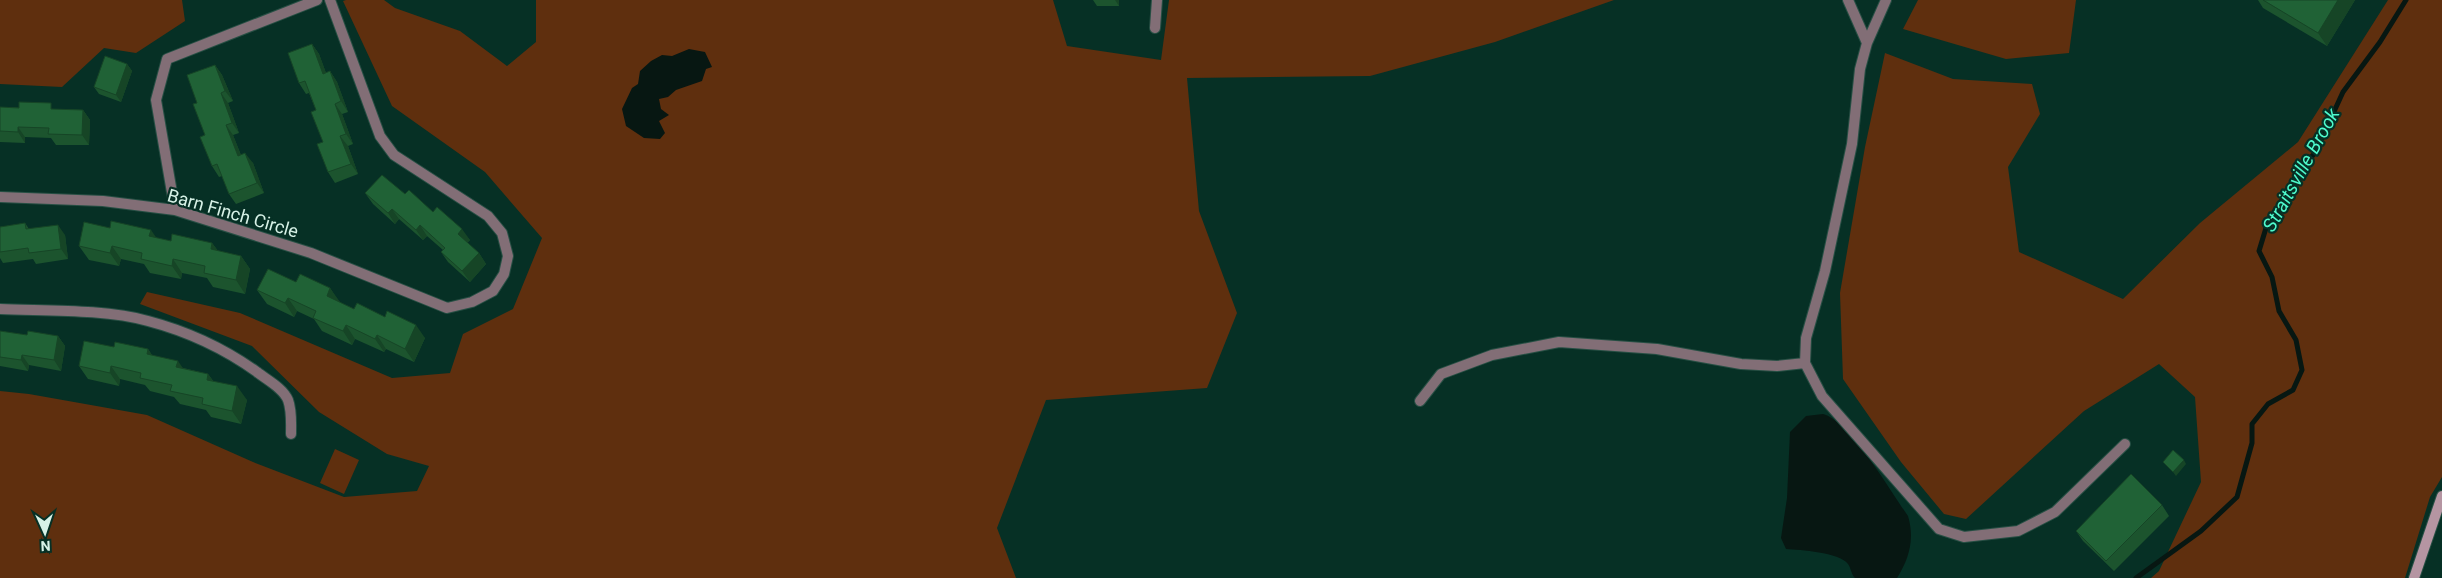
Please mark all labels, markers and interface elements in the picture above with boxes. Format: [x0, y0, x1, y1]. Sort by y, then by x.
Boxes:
water label: Straitsville Brook [2258, 104, 2345, 236]
street label: Barn Finch Circle [165, 184, 301, 242]
north arrow [20, 508, 70, 558]
text: N [40, 538, 51, 554]

